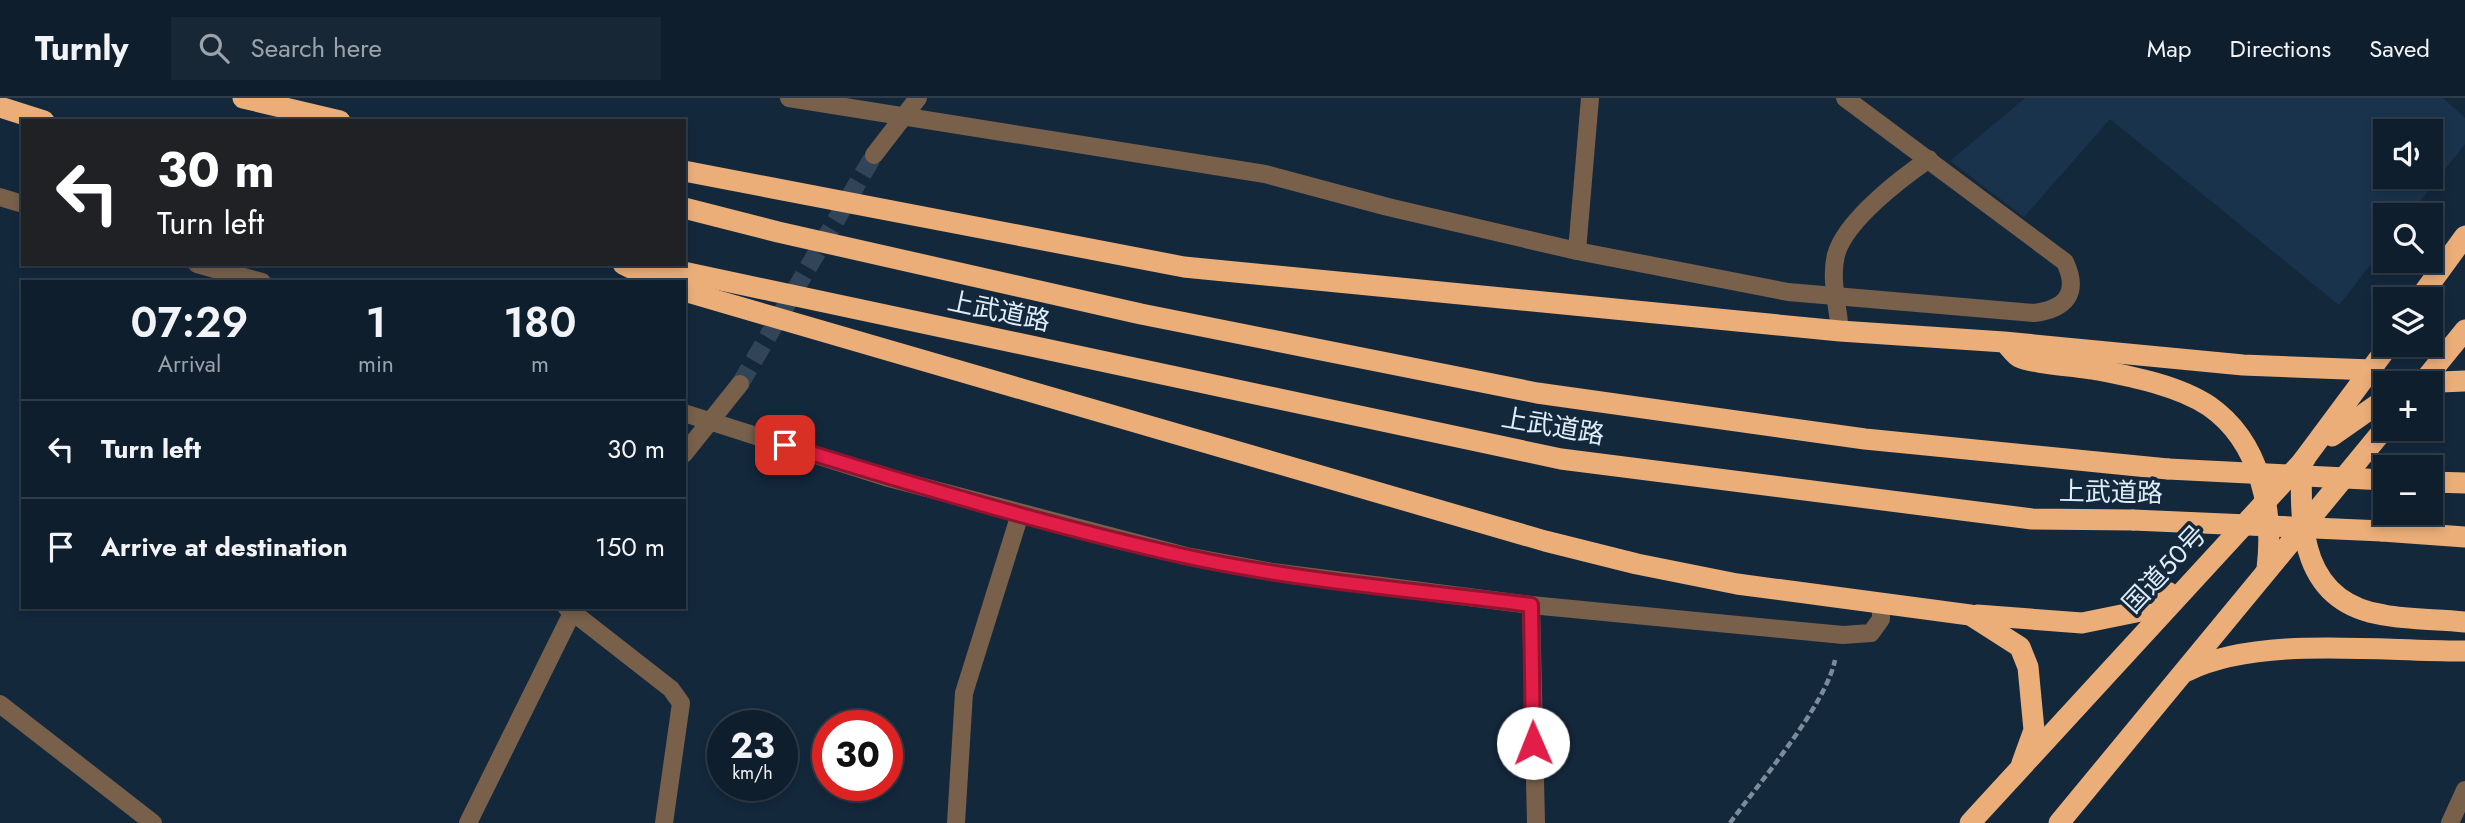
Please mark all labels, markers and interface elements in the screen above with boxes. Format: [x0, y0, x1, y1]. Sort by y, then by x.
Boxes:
search box [171, 17, 661, 80]
text: Turnly [35, 25, 129, 72]
icon: search [195, 29, 233, 67]
text: Search here [251, 29, 382, 67]
text: Map [2147, 31, 2192, 66]
text: Directions [2230, 31, 2331, 66]
text: Saved [2369, 31, 2430, 66]
map controls [2373, 119, 2443, 525]
button: sound [2373, 119, 2443, 189]
text: 30 m [157, 135, 275, 205]
icon: left [42, 147, 133, 238]
text: Turn left [157, 200, 264, 246]
button: search [2373, 203, 2443, 273]
street label: 上武道路 [944, 282, 1054, 340]
button: layers [2373, 287, 2443, 357]
text: 07:29 [131, 292, 248, 353]
text: 1 [366, 292, 386, 353]
text: 180 [504, 292, 576, 353]
text: Arrival [158, 347, 221, 381]
text: min [358, 347, 394, 381]
text: m [531, 347, 549, 381]
button: + [2373, 371, 2443, 441]
street label: 上武道路 [1498, 398, 1608, 454]
pin [755, 415, 815, 475]
icon: arrive [766, 426, 804, 464]
icon: left [42, 430, 80, 468]
text: Turn left [101, 430, 201, 468]
text: 30 m [607, 430, 665, 468]
button: − [2373, 455, 2443, 525]
street label: 上武道路 [2059, 472, 2163, 512]
street label: 国道50号 [2113, 516, 2215, 622]
icon: arrive [42, 528, 80, 566]
text: Arrive at destination [101, 528, 348, 566]
text: 150 m [595, 528, 665, 566]
position arrow [1496, 706, 1570, 780]
speed limit sign: 30 [812, 710, 903, 801]
text: 23 [730, 721, 775, 771]
text: km/h [732, 760, 773, 786]

